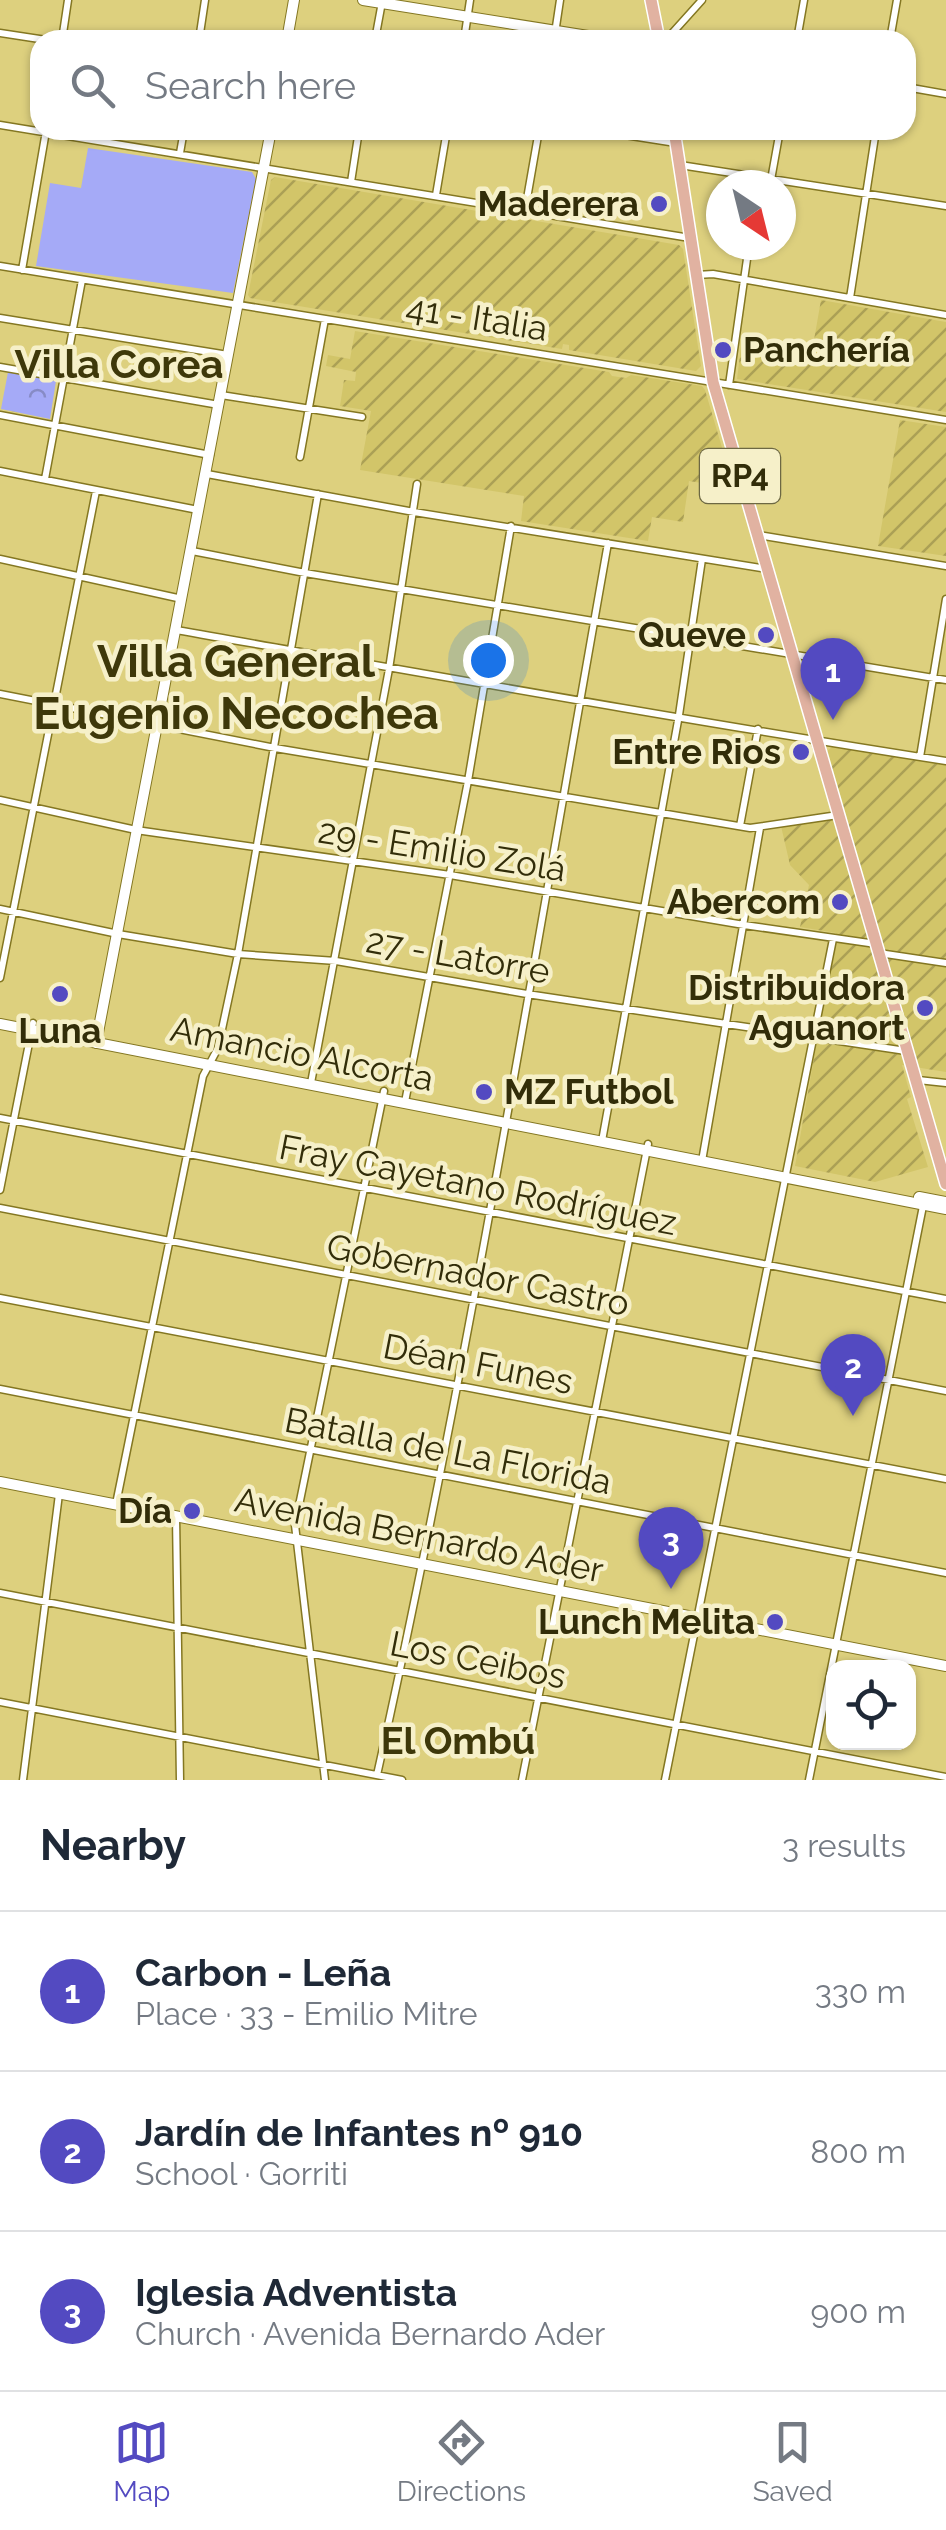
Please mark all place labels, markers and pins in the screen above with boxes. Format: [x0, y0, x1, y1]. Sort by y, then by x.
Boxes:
place label: Maderera [477, 183, 639, 224]
marker: Maderera [648, 193, 670, 215]
place label: Panchería [743, 329, 910, 370]
marker: Panchería [712, 339, 734, 361]
place label: Queve [638, 614, 746, 655]
marker: Queve [755, 624, 777, 646]
pin: 1 [800, 638, 866, 720]
place label: Entre Rios [612, 731, 781, 772]
marker: Entre Rios [790, 741, 812, 763]
place label: Abercom [667, 881, 820, 922]
marker: Abercom [829, 891, 851, 913]
place label: Distribuidora Aguanort [688, 967, 906, 1048]
marker: Luna [49, 983, 71, 1005]
marker: Distribuidora Aguanort [914, 997, 936, 1019]
place label: Luna [18, 1010, 102, 1051]
place label: MZ Futbol [504, 1071, 674, 1112]
marker: MZ Futbol [473, 1081, 495, 1103]
pin: 2 [820, 1334, 886, 1416]
place label: Día [118, 1490, 172, 1531]
marker: Día [181, 1500, 203, 1522]
pin: 3 [638, 1506, 704, 1589]
place label: Lunch Melita [538, 1601, 755, 1642]
marker: Lunch Melita [764, 1611, 786, 1633]

